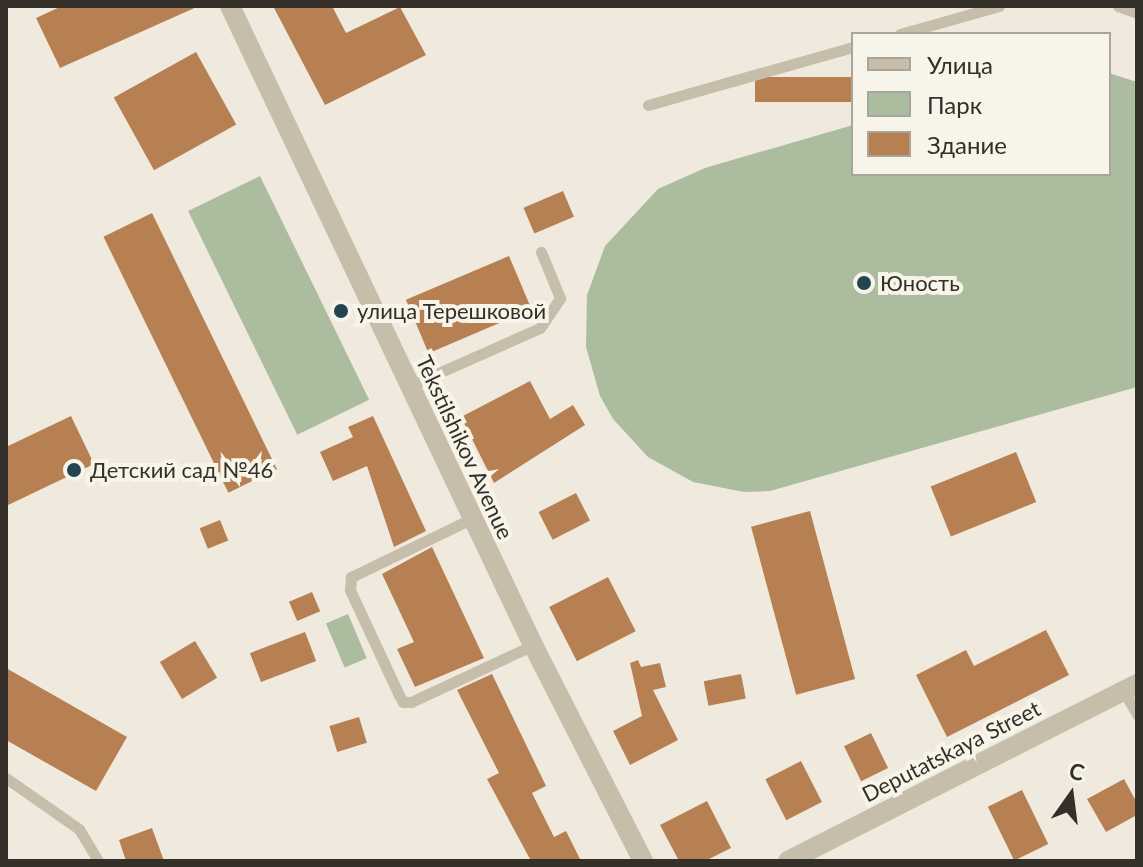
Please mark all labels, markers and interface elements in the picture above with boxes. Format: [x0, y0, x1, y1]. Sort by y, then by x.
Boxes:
legend [851, 32, 1111, 176]
text: Улица [927, 50, 993, 79]
text: Парк [927, 90, 982, 119]
text: Здание [927, 130, 1007, 159]
place label: Юность [880, 270, 960, 296]
marker: Юность [855, 274, 873, 292]
place label: улица Терешковой [357, 298, 546, 324]
marker: улица Терешковой [332, 302, 350, 320]
street label: Tekstilshikov Avenue [411, 350, 519, 544]
place label: Детский сад №46 [90, 457, 273, 483]
marker: Детский сад №46 [65, 461, 83, 479]
street label: Deputatskaya Street [858, 695, 1044, 807]
north arrow [1031, 755, 1111, 835]
text: С [1067, 756, 1087, 786]

